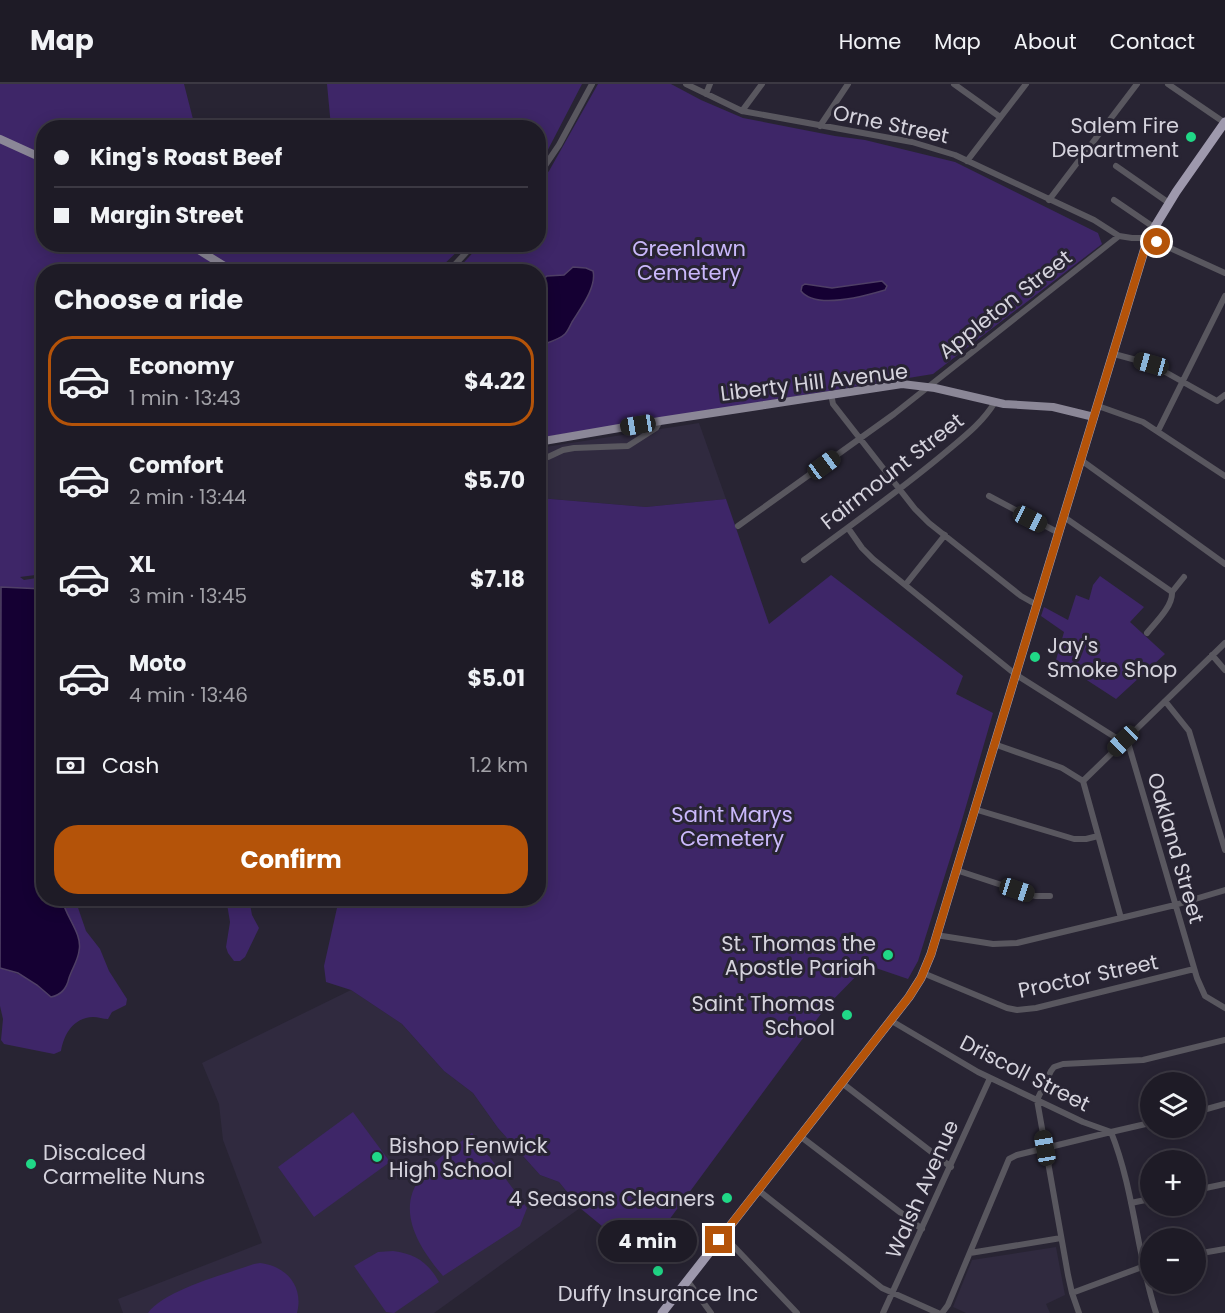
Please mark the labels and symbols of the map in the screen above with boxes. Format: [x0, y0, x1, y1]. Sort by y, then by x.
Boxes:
street label: Orne Street [830, 98, 952, 150]
place label: Salem Fire Department [1052, 111, 1179, 164]
marker: Salem Fire Department [1184, 130, 1198, 144]
route start [1143, 228, 1170, 255]
park label: Greenlawn Cemetery [632, 234, 746, 287]
street label: Appleton Street [932, 243, 1078, 365]
car [1131, 350, 1171, 378]
street label: Liberty Hill Avenue [719, 356, 909, 408]
street label: Fairmount Street [814, 406, 970, 536]
car [619, 413, 657, 437]
car [804, 447, 844, 483]
car [1010, 503, 1050, 535]
place label: Jay's Smoke Shop [1047, 631, 1177, 684]
marker: Jay's Smoke Shop [1028, 650, 1042, 664]
car [1104, 722, 1142, 760]
street label: Oakland Street [1141, 769, 1211, 927]
park label: Saint Marys Cemetery [671, 800, 793, 853]
car [997, 876, 1037, 904]
place label: St. Thomas the Apostle Pariah [721, 929, 876, 982]
street label: Proctor Street [1015, 947, 1161, 1005]
marker: St. Thomas the Apostle Pariah [881, 948, 895, 962]
place label: Saint Thomas School [692, 989, 835, 1042]
marker: Saint Thomas School [840, 1008, 854, 1022]
street label: Driscoll Street [955, 1028, 1095, 1118]
street label: Walsh Avenue [879, 1115, 965, 1263]
car [1033, 1129, 1057, 1167]
place label: Bishop Fenwick High School [389, 1131, 548, 1184]
place label: Discalced Carmelite Nuns [43, 1138, 205, 1191]
marker: Bishop Fenwick High School [370, 1150, 384, 1164]
marker: Discalced Carmelite Nuns [24, 1157, 38, 1171]
place label: 4 Seasons Cleaners [508, 1184, 715, 1213]
marker: 4 Seasons Cleaners [720, 1191, 734, 1205]
callout: 4 min [599, 1219, 698, 1261]
route end [705, 1226, 732, 1253]
marker: Duffy Insurance Inc [651, 1264, 665, 1278]
place label: Duffy Insurance Inc [558, 1279, 758, 1308]

